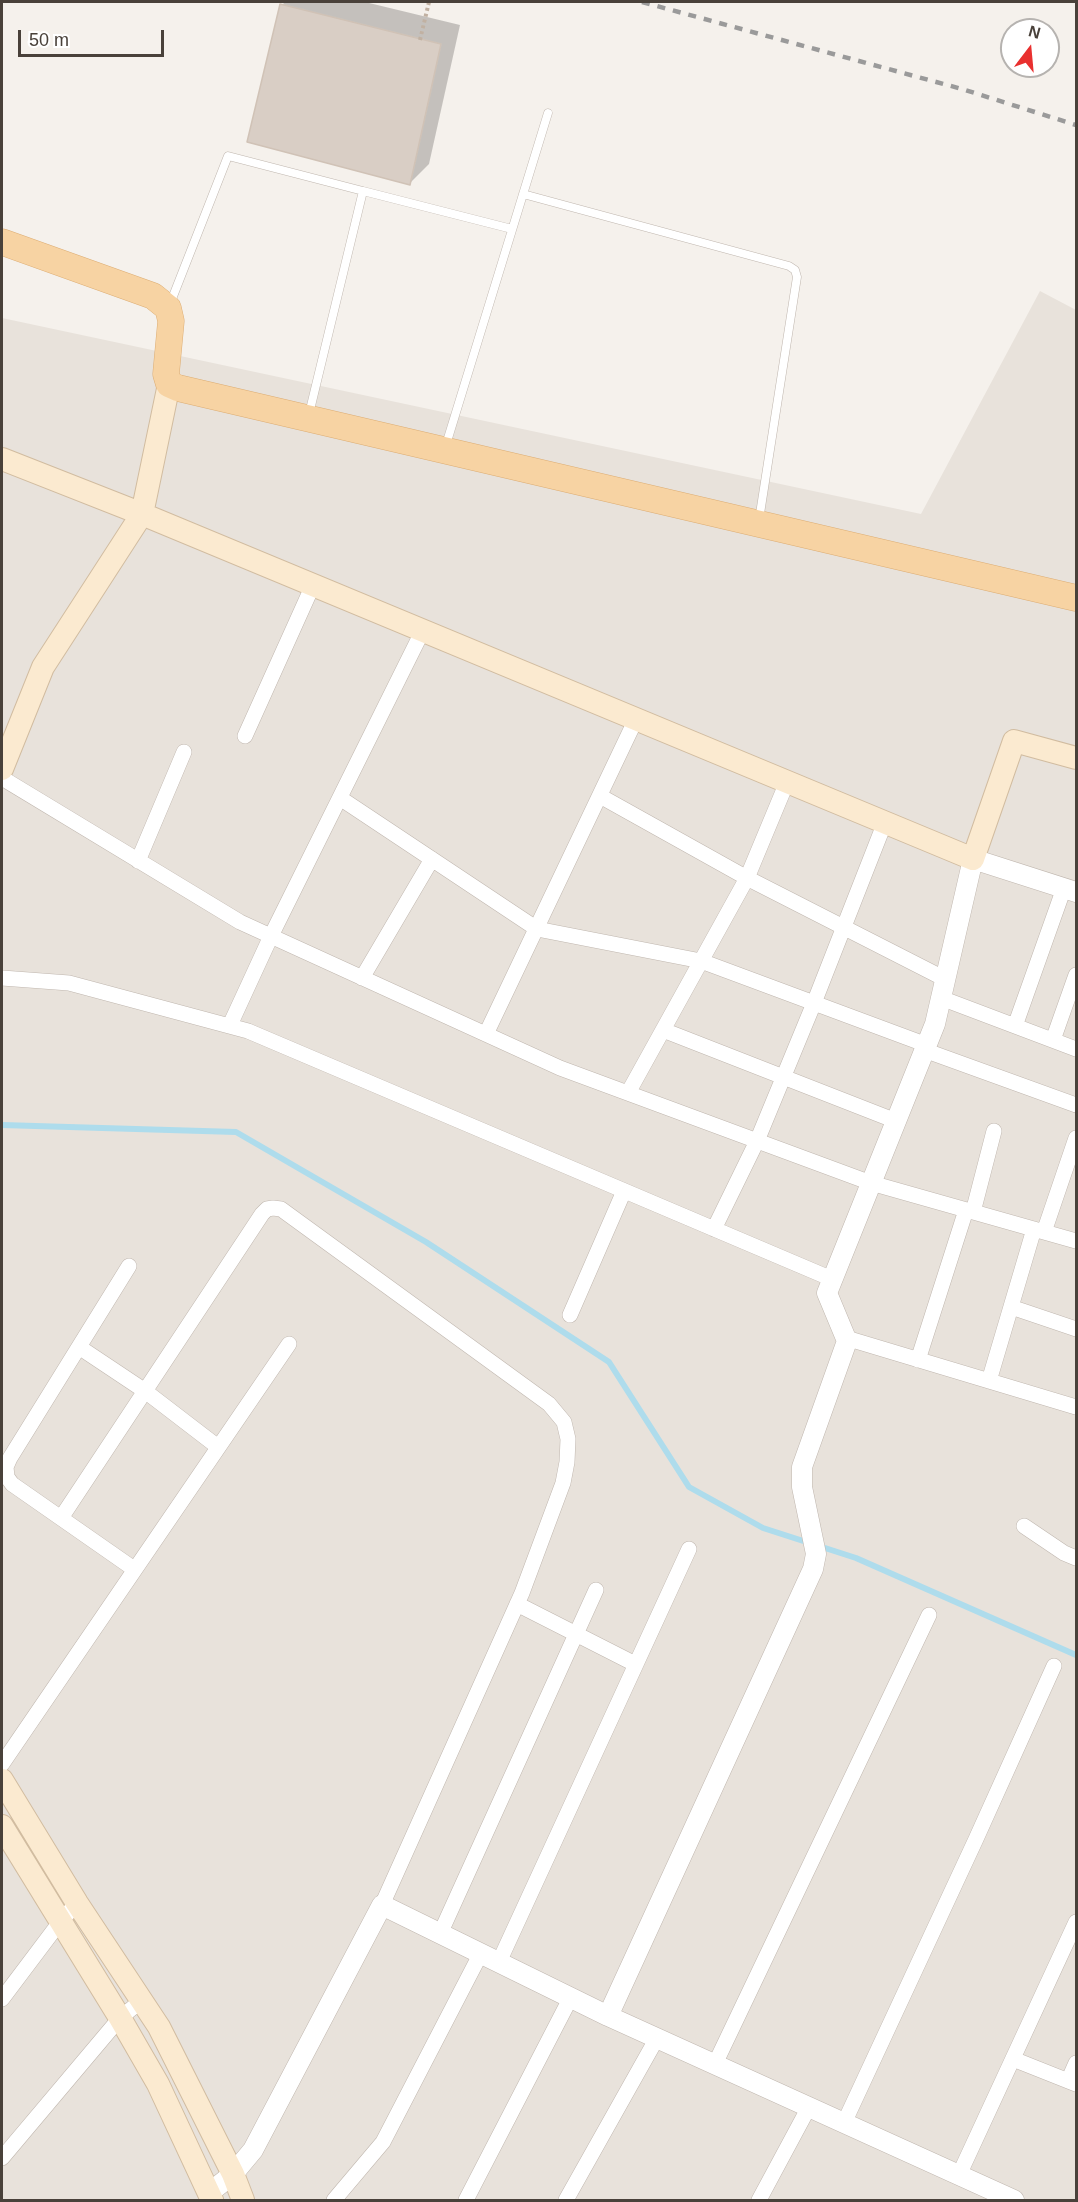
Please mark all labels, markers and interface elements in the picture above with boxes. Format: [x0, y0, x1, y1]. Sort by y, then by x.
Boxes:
scale bar [21, 18, 166, 56]
north arrow [1000, 18, 1060, 78]
text: N [1027, 22, 1042, 42]
text: 50 m [29, 30, 69, 50]

